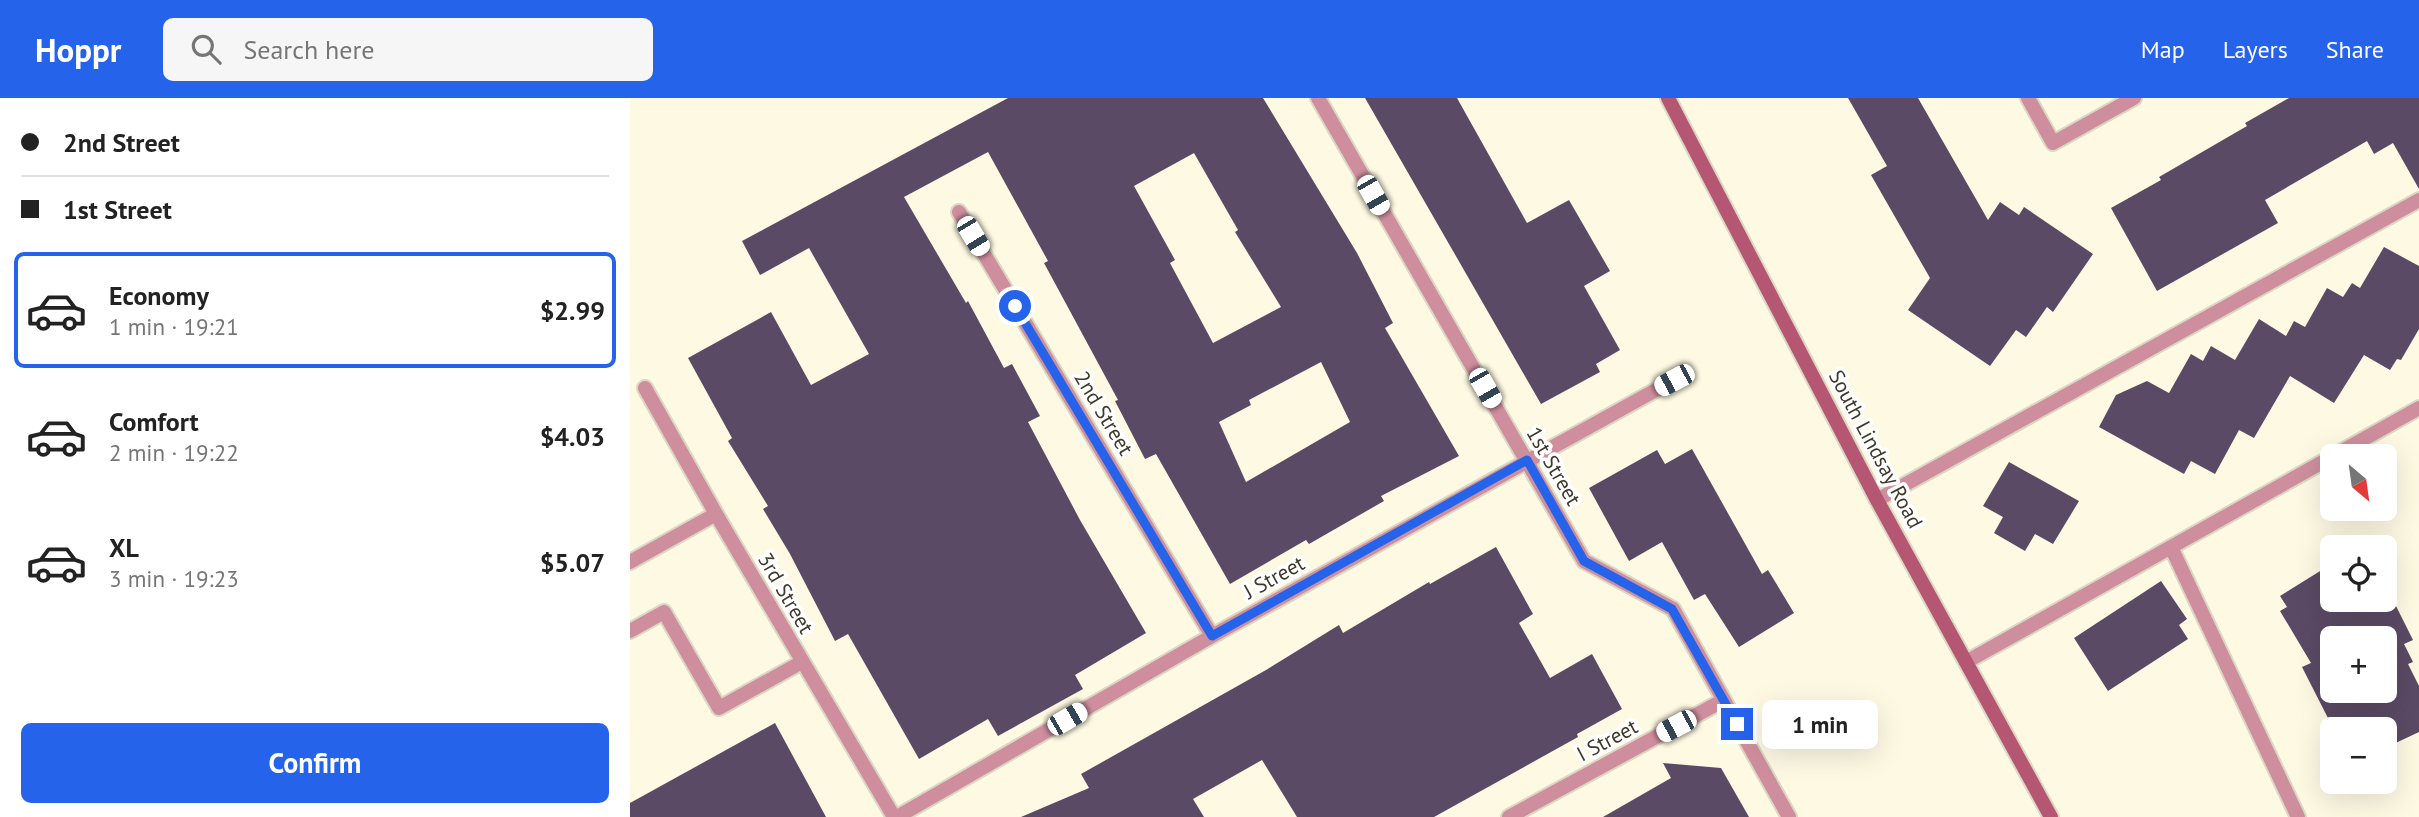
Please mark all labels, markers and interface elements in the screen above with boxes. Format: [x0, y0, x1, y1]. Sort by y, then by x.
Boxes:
search box [163, 18, 653, 81]
text: Hoppr [35, 28, 121, 71]
icon: search [187, 30, 225, 68]
text: Search here [243, 33, 375, 66]
text: Map [2141, 34, 2185, 65]
text: Layers [2223, 34, 2288, 65]
text: Share [2326, 34, 2384, 65]
text: 2nd Street [63, 126, 180, 159]
car [1354, 172, 1393, 218]
text: 1st Street [63, 193, 172, 226]
car [954, 213, 993, 259]
icon: car [25, 279, 88, 342]
text: Economy [109, 279, 209, 312]
route start [999, 290, 1031, 322]
text: $2.99 [540, 294, 605, 327]
text: 1 min · 19:21 [109, 312, 239, 341]
car [1651, 361, 1698, 399]
car [1466, 365, 1505, 411]
street label: South Lindsay Road [1823, 365, 1929, 533]
street label: 2nd Street [1068, 366, 1140, 460]
icon: car [25, 405, 88, 468]
text: Comfort [109, 405, 199, 438]
text: $4.03 [540, 420, 605, 453]
street label: 1st Street [1521, 422, 1587, 510]
text: 2 min · 19:22 [109, 438, 239, 467]
north arrow [2320, 444, 2398, 522]
map controls [2320, 444, 2397, 794]
icon: car [25, 531, 88, 594]
text: XL [109, 531, 139, 564]
button: locate [2320, 535, 2397, 612]
text: $5.07 [540, 546, 605, 579]
street label: 3rd Street [752, 548, 820, 638]
street label: J Street [1238, 549, 1309, 605]
text: 3 min · 19:23 [109, 564, 239, 593]
button: + [2320, 626, 2397, 703]
car [1044, 699, 1091, 739]
callout: 1 min [1762, 700, 1877, 748]
car [1653, 707, 1700, 745]
route end [1721, 708, 1753, 740]
text: 1 min [1792, 710, 1848, 739]
street label: I Street [1572, 713, 1642, 767]
button: − [2320, 717, 2397, 794]
button: Confirm [21, 723, 609, 803]

